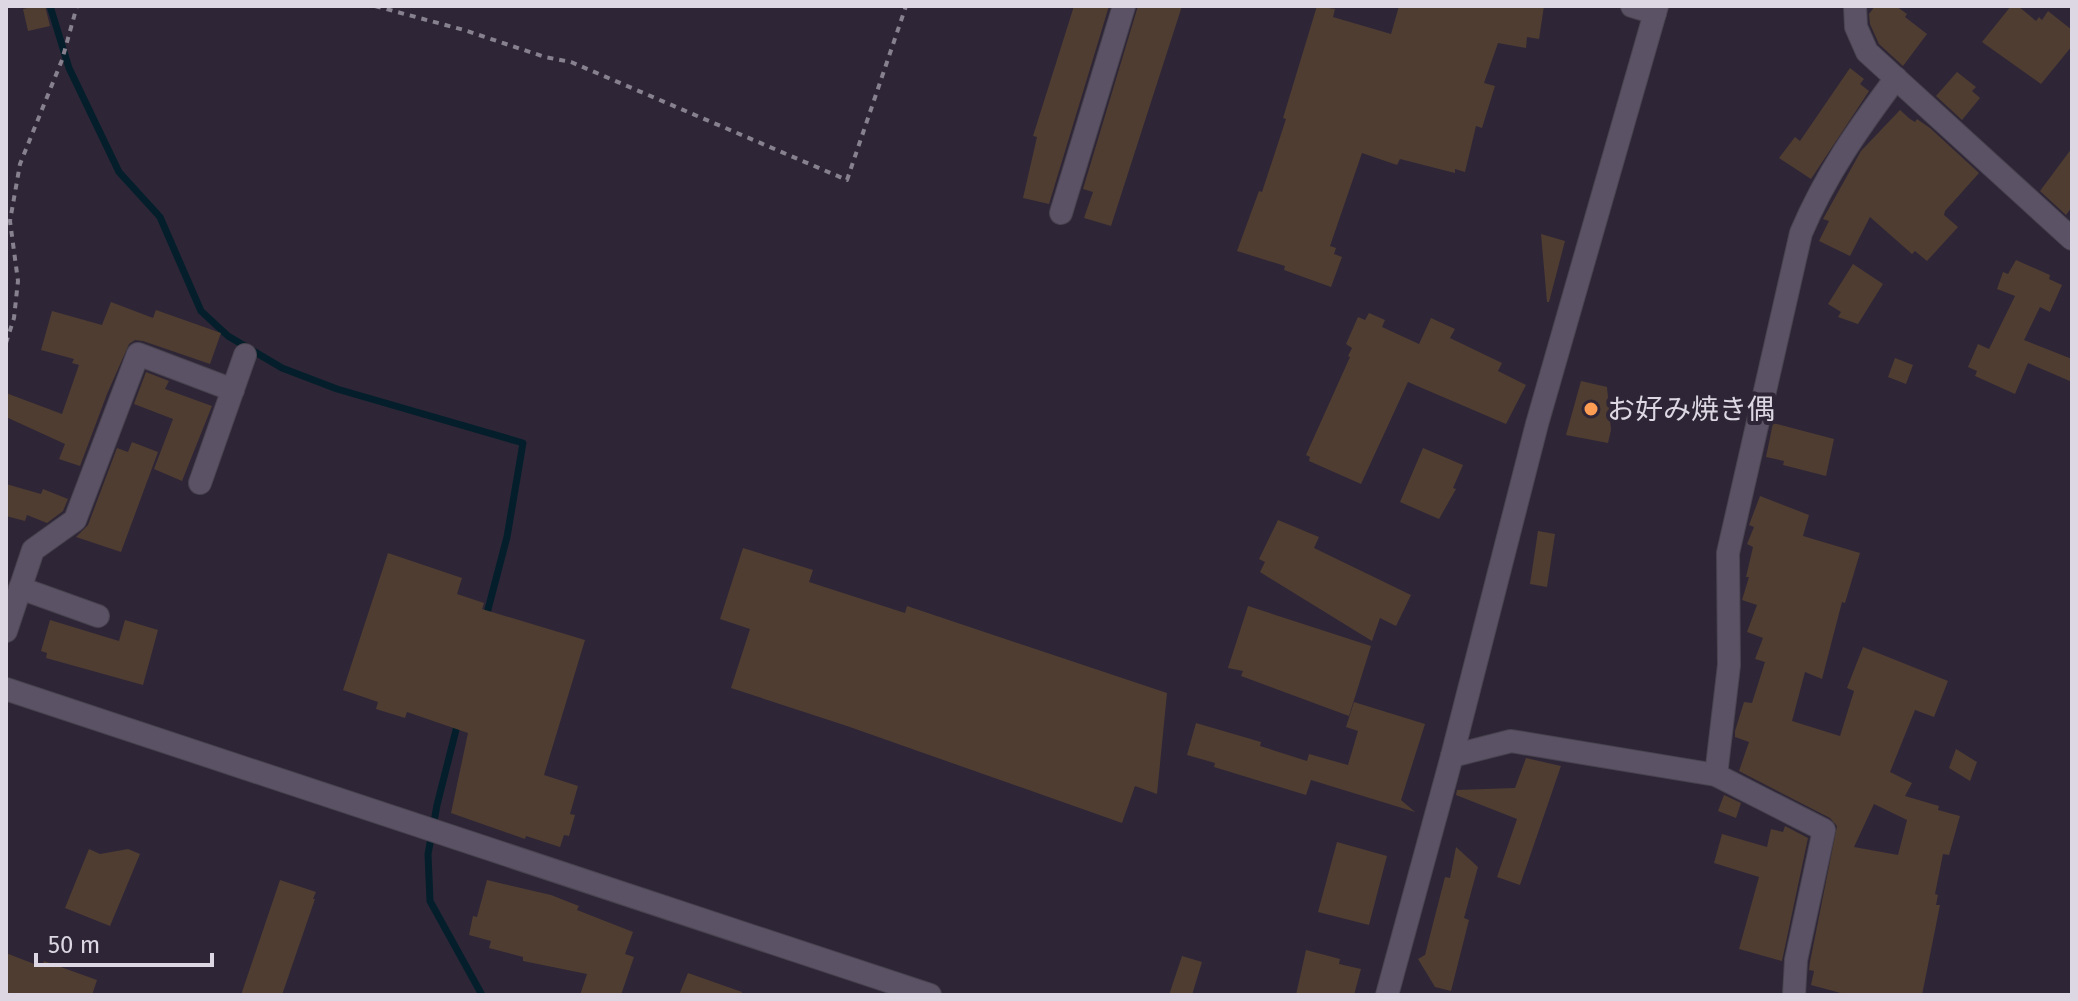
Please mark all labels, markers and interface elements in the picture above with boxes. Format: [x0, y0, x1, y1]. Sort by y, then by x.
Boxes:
place label: お好み焼き偶 [1607, 393, 1775, 426]
marker: お好み焼き偶 [1582, 400, 1600, 418]
scale bar [36, 917, 212, 967]
text: 50 m [48, 931, 100, 959]

